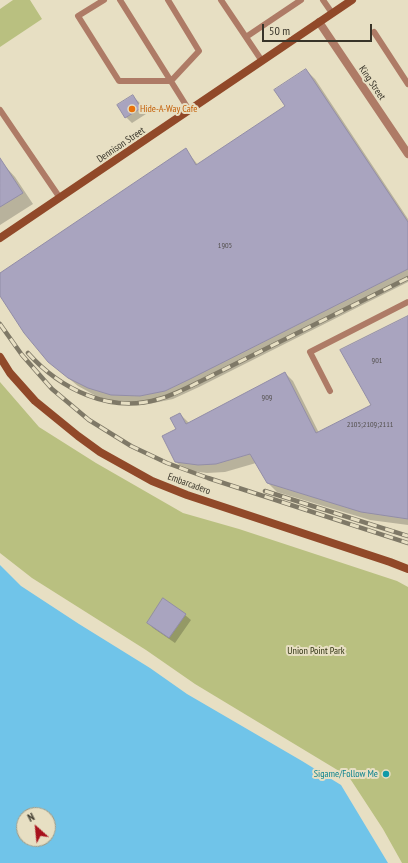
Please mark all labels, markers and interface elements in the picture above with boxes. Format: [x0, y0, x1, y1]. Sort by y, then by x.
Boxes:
scale bar [264, 16, 374, 42]
text: 50 m [269, 23, 290, 38]
street label: King Street [356, 64, 388, 102]
place label: Hide-A-Way Cafe [140, 103, 197, 115]
marker: Hide-A-Way Cafe [127, 104, 137, 114]
street label: Dennison Street [95, 125, 147, 165]
house number: 1905 [218, 241, 232, 251]
house number: 901 [372, 356, 382, 366]
house number: 909 [262, 393, 272, 403]
house number: 2105;2109;2111 [347, 420, 393, 430]
street label: Embarcadero [166, 471, 212, 497]
park label: Union Point Park [287, 645, 345, 657]
place label: Sigame/Follow Me [314, 768, 378, 780]
marker: Sigame/Follow Me [381, 769, 391, 779]
north arrow [16, 807, 56, 847]
text: N [25, 810, 37, 825]

